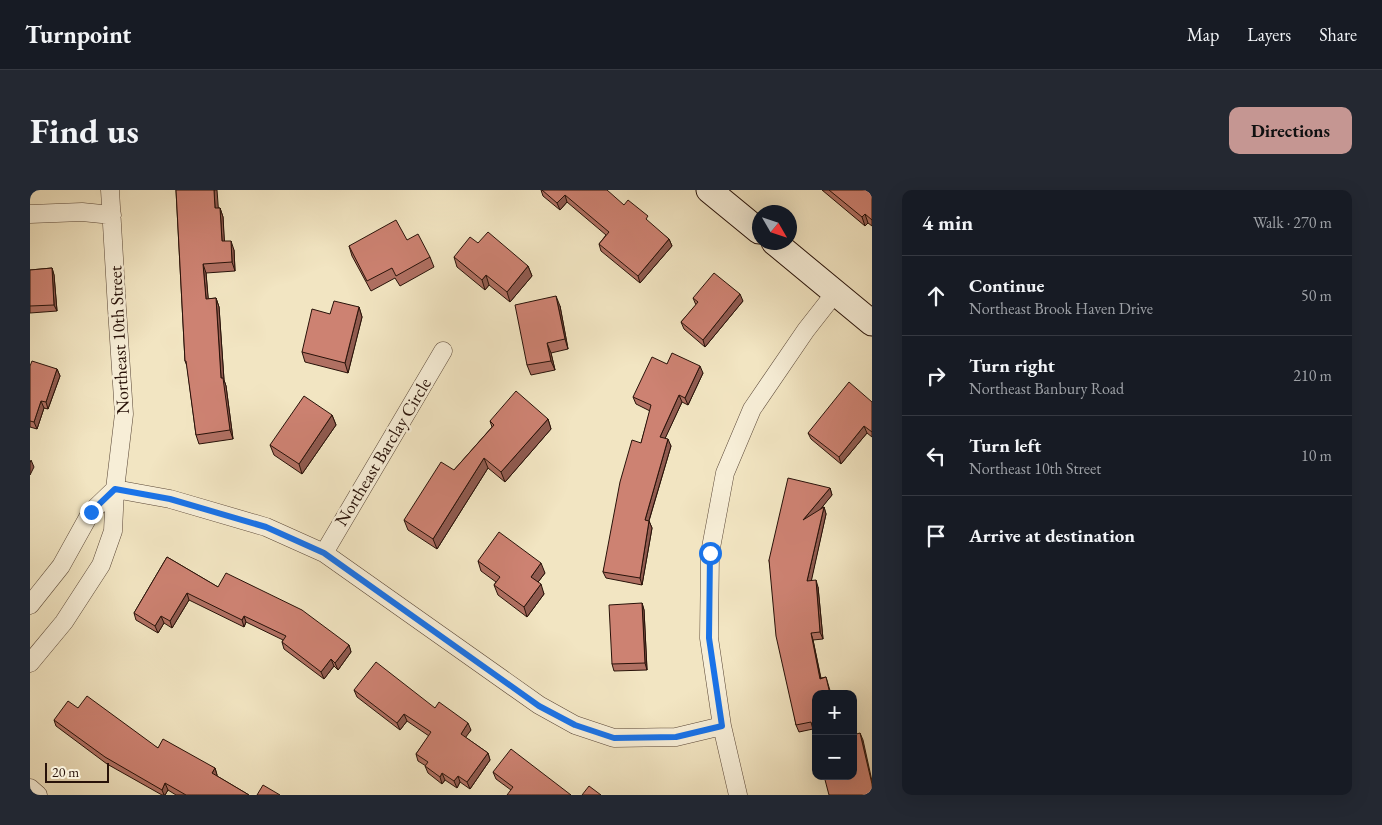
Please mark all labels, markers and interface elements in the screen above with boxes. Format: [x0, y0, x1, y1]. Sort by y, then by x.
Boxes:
text: Turnpoint [25, 19, 131, 50]
text: Map [1187, 23, 1219, 46]
text: Layers [1247, 23, 1291, 46]
text: Share [1319, 23, 1357, 46]
button: Directions [1229, 107, 1352, 154]
text: Find us [30, 108, 139, 153]
north arrow [752, 205, 797, 250]
text: 4 min [922, 209, 973, 236]
text: Walk · 270 m [1253, 212, 1332, 233]
street label: Northeast 10th Street [103, 265, 134, 415]
text: Continue [969, 273, 1044, 298]
icon: ahead [922, 282, 950, 310]
text: 50 m [1301, 285, 1332, 306]
text: Northeast Brook Haven Drive [969, 298, 1153, 319]
text: Turn right [969, 353, 1055, 378]
icon: right [922, 362, 950, 390]
text: 210 m [1293, 365, 1332, 386]
street label: Northeast Barclay Circle [329, 373, 436, 530]
text: Northeast Banbury Road [969, 378, 1124, 399]
text: Turn left [969, 433, 1041, 458]
icon: left [922, 442, 950, 470]
text: 10 m [1301, 445, 1332, 466]
text: Northeast 10th Street [969, 458, 1101, 479]
route end [80, 501, 103, 524]
icon: arrive [922, 522, 950, 550]
text: Arrive at destination [969, 523, 1135, 548]
route start [699, 542, 722, 565]
map controls [812, 690, 857, 780]
button: + [812, 690, 857, 735]
button: − [812, 735, 857, 780]
scale bar [45, 760, 109, 783]
text: 20 m [52, 763, 79, 781]

